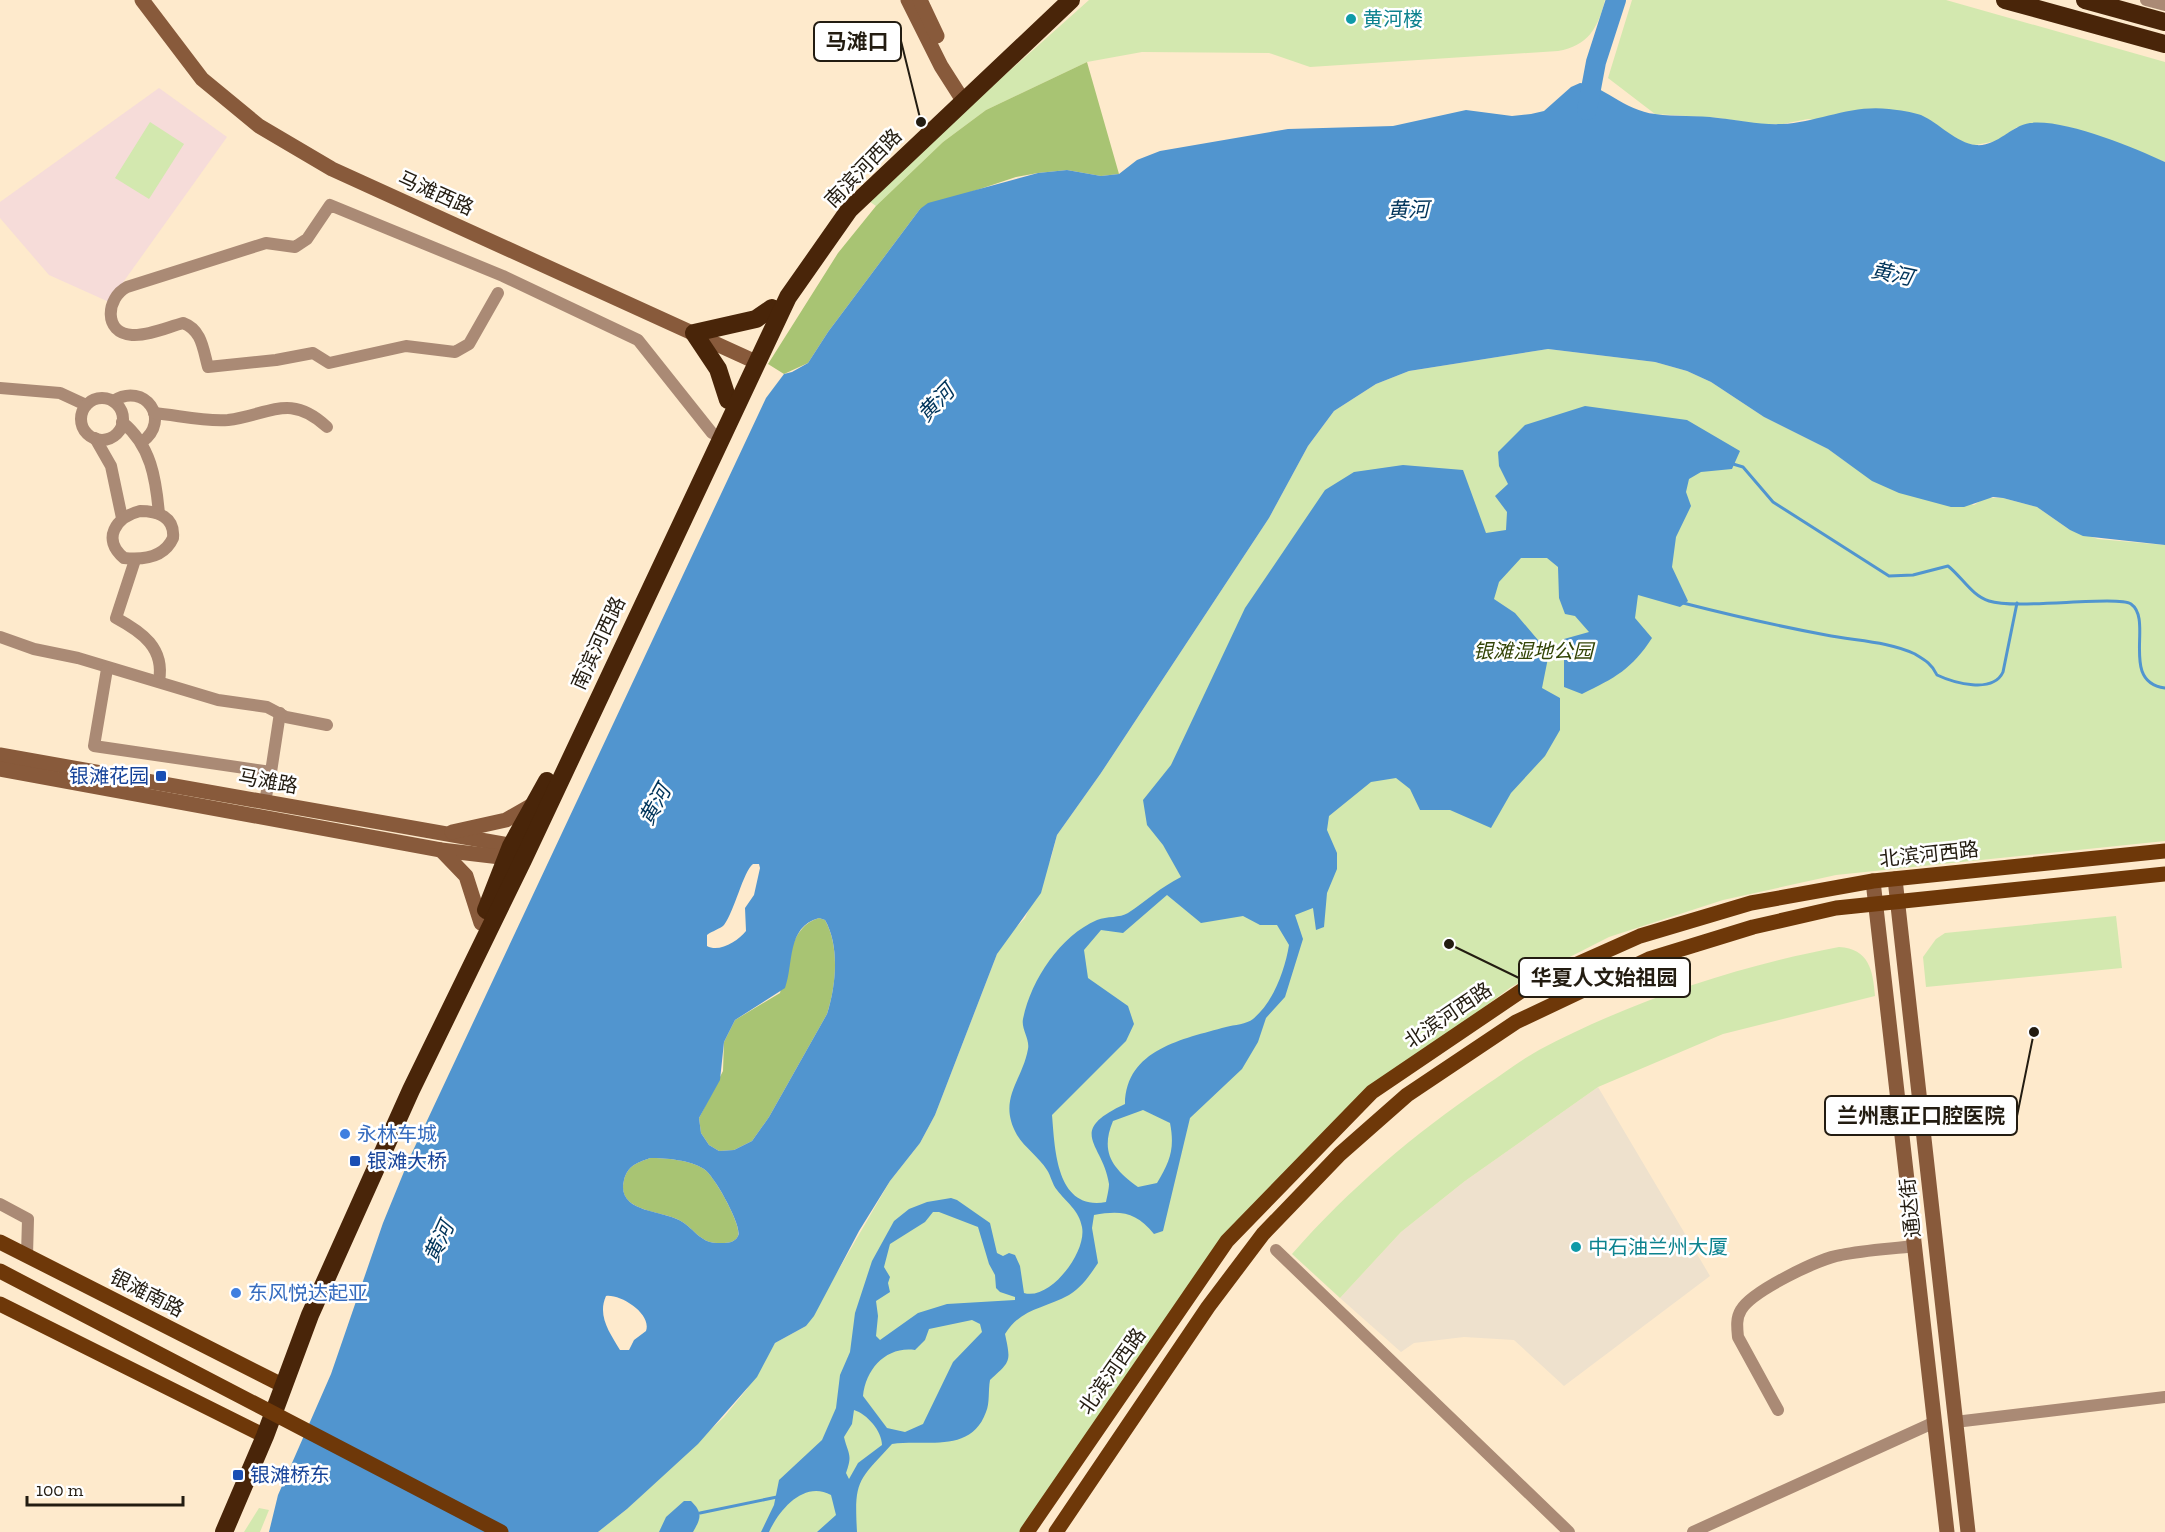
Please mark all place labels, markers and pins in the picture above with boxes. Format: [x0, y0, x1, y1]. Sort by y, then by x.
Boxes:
place label: 黄河楼 [1363, 7, 1423, 31]
marker: 黄河楼 [1344, 12, 1358, 26]
callout: 马滩口 [814, 22, 901, 61]
place label: 银滩花园 [69, 764, 149, 788]
marker: 银滩花园 [154, 769, 168, 783]
callout: 华夏人文始祖园 [1519, 958, 1690, 997]
callout: 兰州惠正口腔医院 [1825, 1096, 2017, 1135]
place label: 永林车城 [357, 1122, 437, 1146]
marker: 永林车城 [338, 1127, 352, 1141]
place label: 银滩大桥 [367, 1149, 447, 1173]
marker: 银滩大桥 [348, 1154, 362, 1168]
place label: 中石油兰州大厦 [1588, 1235, 1728, 1259]
marker: 中石油兰州大厦 [1569, 1240, 1583, 1254]
place label: 东风悦达起亚 [248, 1281, 368, 1305]
marker: 东风悦达起亚 [229, 1286, 243, 1300]
place label: 银滩桥东 [250, 1463, 330, 1487]
marker: 银滩桥东 [231, 1468, 245, 1482]

